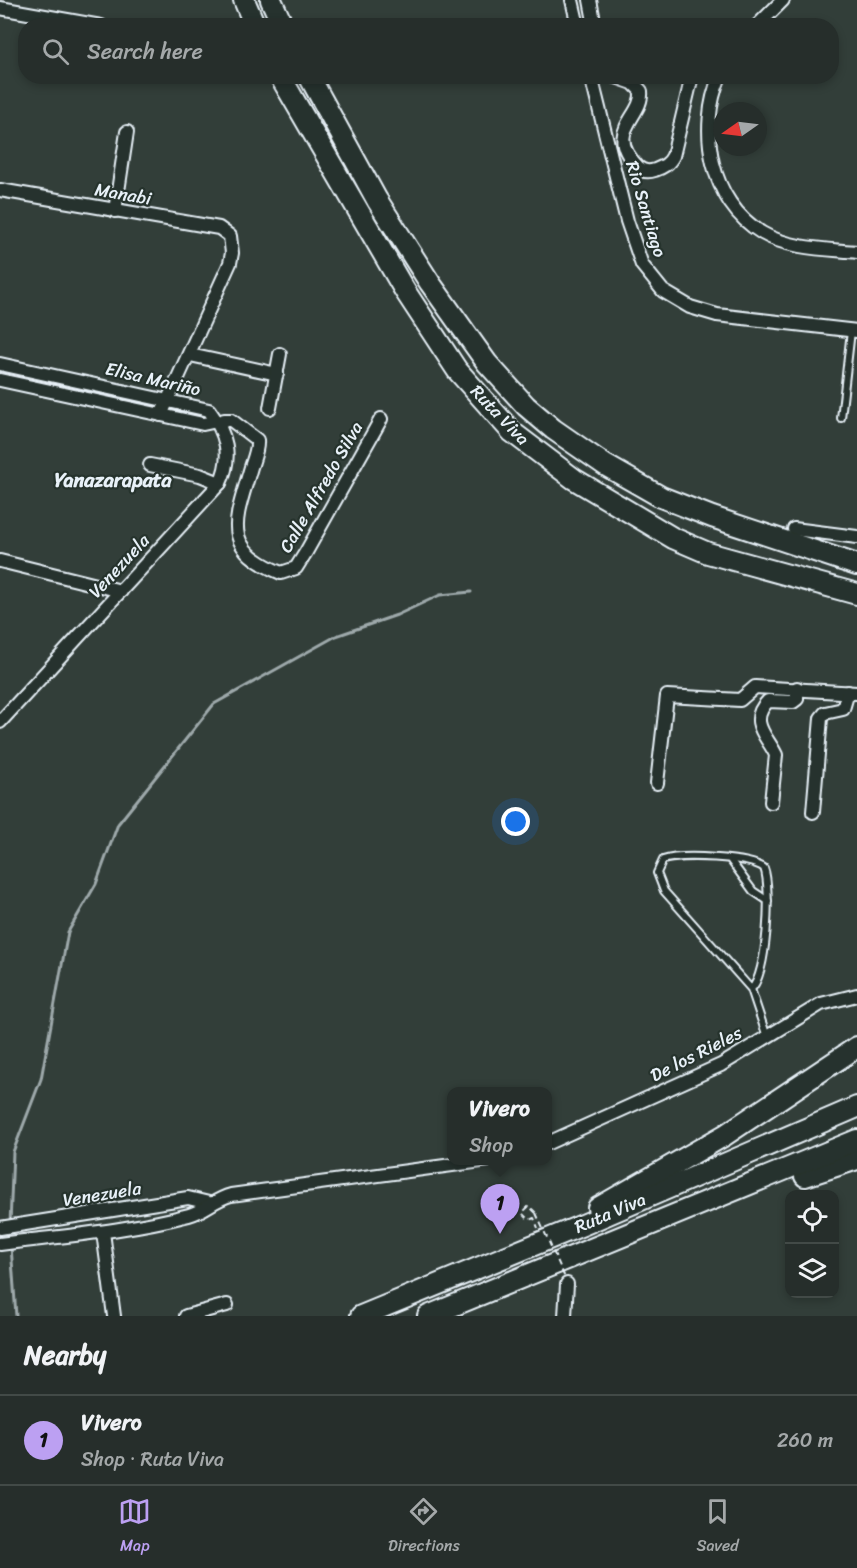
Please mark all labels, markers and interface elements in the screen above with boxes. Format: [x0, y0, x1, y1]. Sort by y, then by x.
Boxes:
search box [18, 18, 839, 84]
text: Search here [87, 32, 203, 71]
icon: search [39, 35, 72, 68]
north arrow [713, 102, 767, 156]
street label: Rio Santiago [616, 157, 676, 261]
street label: Manabi [92, 173, 155, 215]
street label: Elisa Mariño [102, 352, 204, 406]
street label: Ruta Viva [462, 377, 538, 453]
street label: Calle Alfredo Silva [270, 415, 372, 559]
district label: Yanazarapata [55, 463, 172, 498]
street label: Venezuela [80, 525, 158, 606]
your location [501, 807, 530, 836]
street label: De los Rieles [644, 1017, 748, 1091]
popup [447, 1087, 552, 1165]
text: Vivero [469, 1089, 530, 1128]
text: Shop [469, 1128, 513, 1163]
street label: Venezuela [60, 1172, 145, 1216]
pin: 1 [480, 1184, 520, 1234]
street label: Ruta Viva [569, 1184, 651, 1242]
map controls [785, 1190, 839, 1298]
button: locate [785, 1190, 839, 1244]
button: layers [785, 1244, 839, 1298]
text: Nearby [24, 1332, 106, 1378]
text: Vivero [81, 1403, 142, 1442]
text: 1 [39, 1423, 48, 1458]
text: 260 m [777, 1423, 833, 1458]
text: Shop · Ruta Viva [81, 1442, 224, 1477]
tab: Map [118, 1495, 151, 1560]
tab: Directions [388, 1495, 460, 1560]
tab: Saved [696, 1495, 739, 1560]

